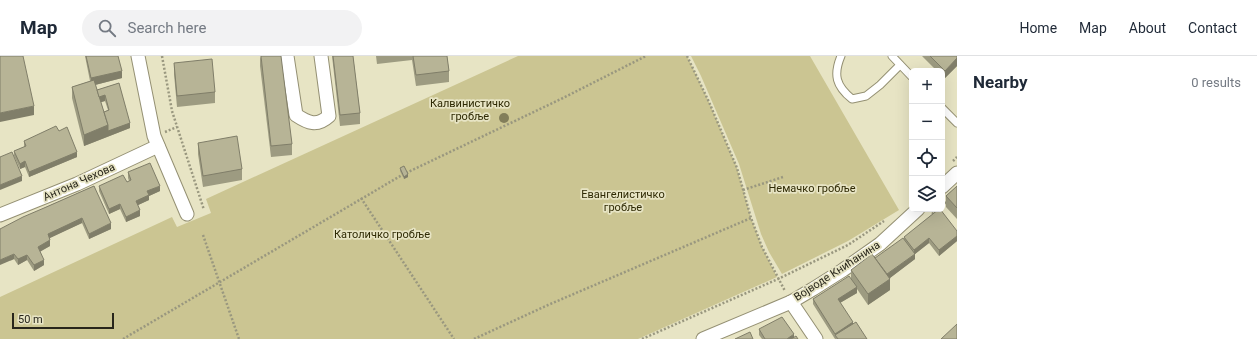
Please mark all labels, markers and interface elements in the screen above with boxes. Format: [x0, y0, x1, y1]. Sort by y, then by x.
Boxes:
search box [82, 10, 362, 46]
text: Map [20, 16, 58, 39]
icon: search [96, 17, 118, 39]
text: Search here [128, 19, 206, 37]
text: Home [1019, 20, 1057, 36]
text: Map [1079, 20, 1107, 36]
text: About [1129, 20, 1166, 36]
text: Contact [1188, 20, 1237, 36]
map controls [909, 68, 945, 212]
button: + [909, 68, 945, 104]
text: Nearby [973, 72, 1028, 92]
text: 0 results [1191, 75, 1241, 90]
park label: Калвинистичко гробље [430, 97, 510, 123]
button: − [909, 104, 945, 140]
button: locate [909, 140, 945, 176]
street label: Антона Чехова [41, 160, 117, 204]
button: layers [909, 176, 945, 212]
park label: Немачко гробље [769, 182, 856, 195]
park label: Евангелистичко гробље [581, 188, 665, 214]
park label: Католичко гробље [334, 228, 430, 241]
street label: Војводе Книћанина [792, 238, 882, 304]
scale bar [12, 311, 114, 330]
text: 50 m [18, 313, 43, 326]

